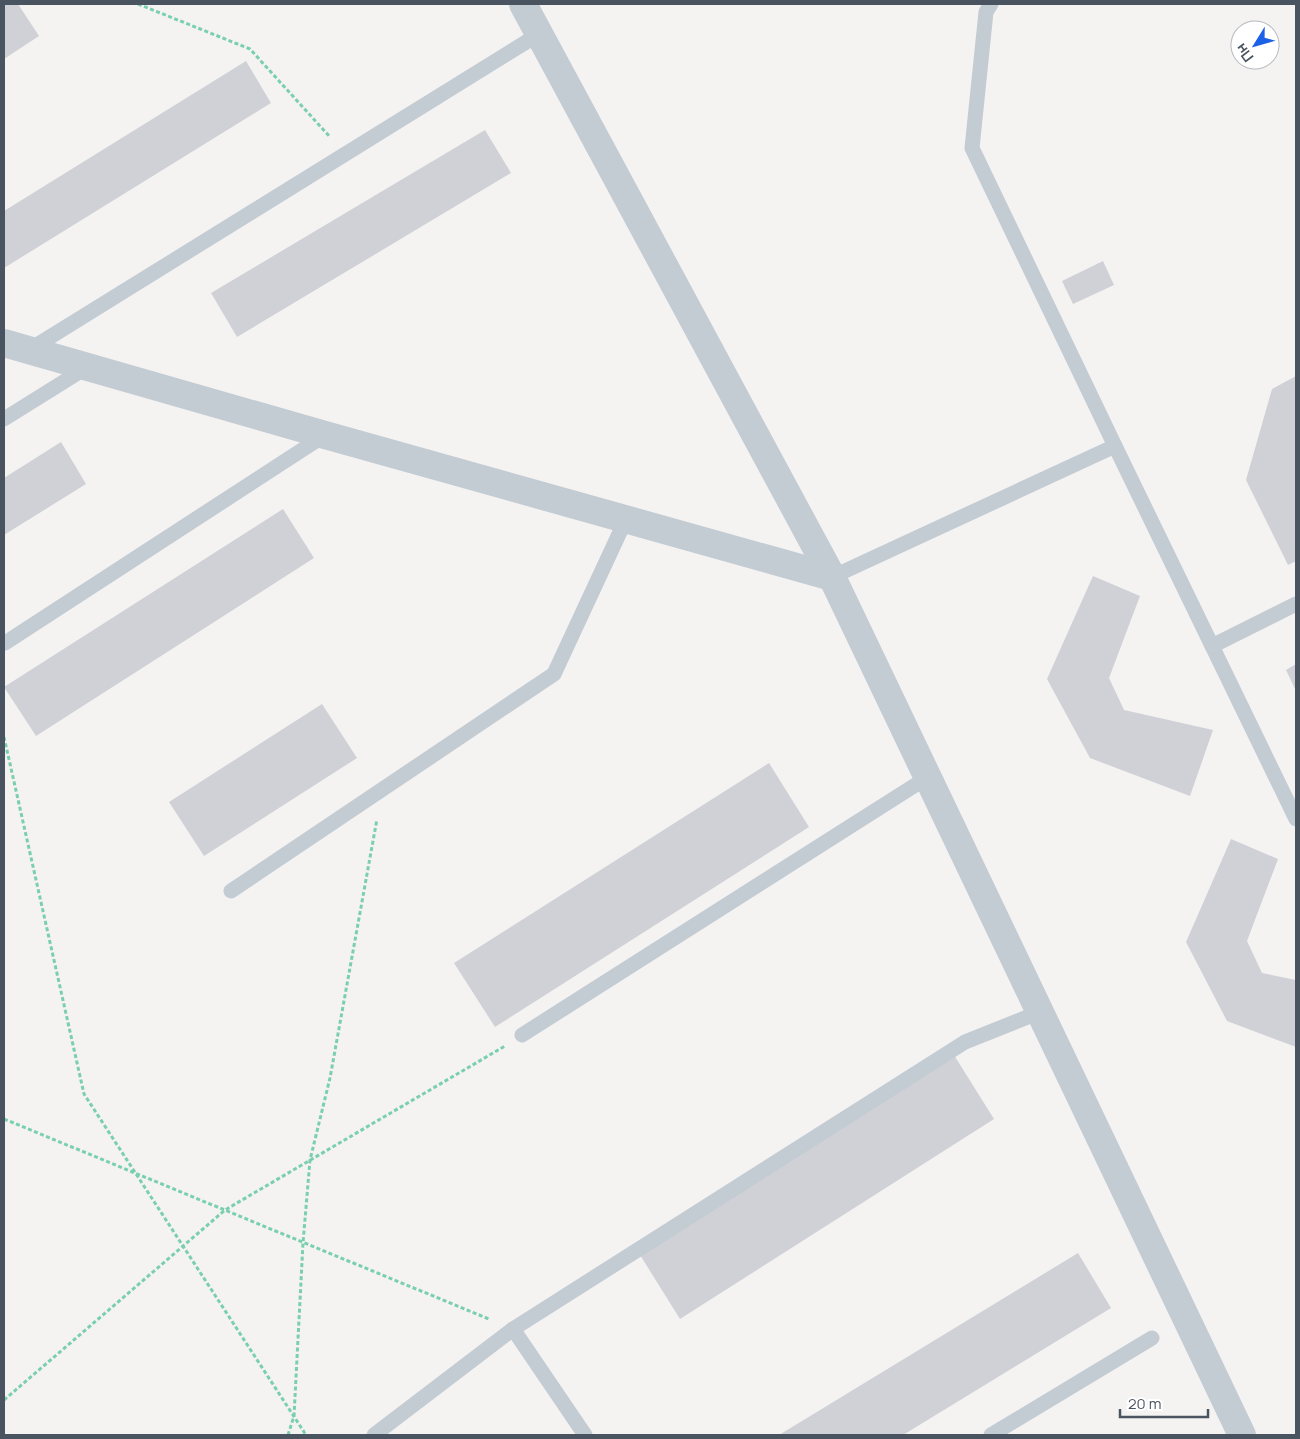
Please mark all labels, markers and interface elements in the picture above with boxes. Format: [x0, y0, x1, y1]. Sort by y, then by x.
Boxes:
north arrow [1230, 20, 1280, 70]
text: Пн [1231, 40, 1257, 66]
scale bar [1120, 1386, 1208, 1418]
text: 20 m [1128, 1393, 1161, 1414]

